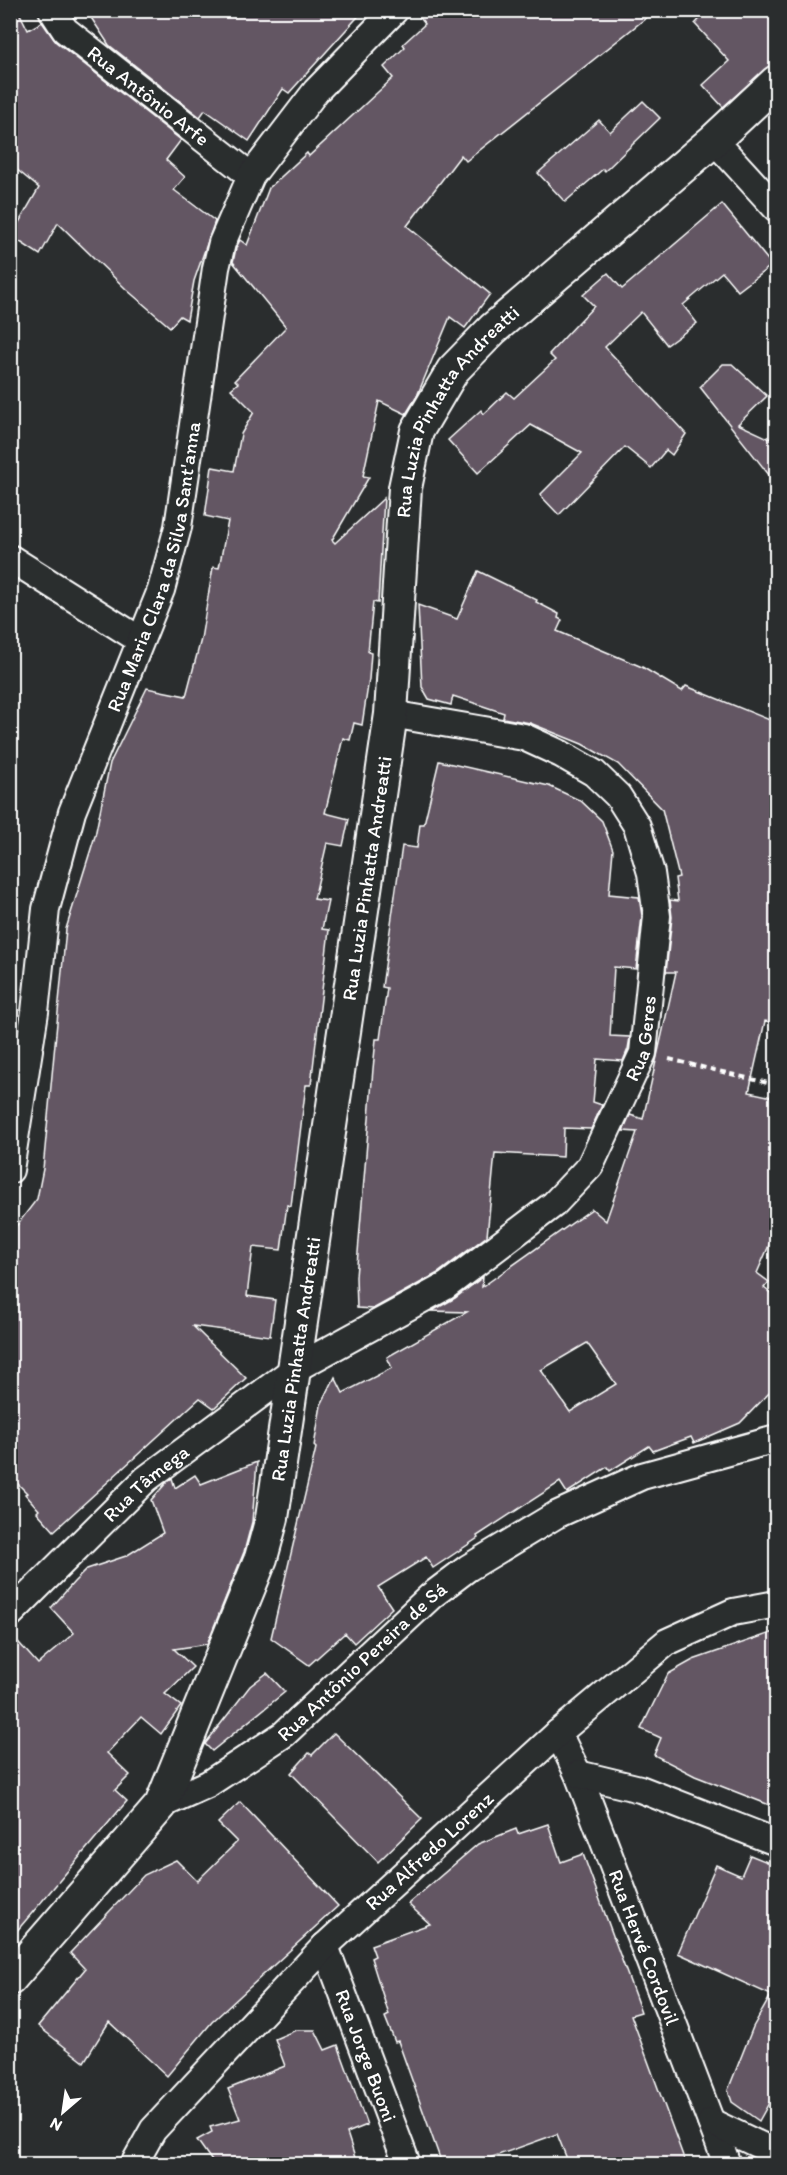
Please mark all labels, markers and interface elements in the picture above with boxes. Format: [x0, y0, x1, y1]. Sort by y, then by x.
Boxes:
street label: Rua Antônio Arfe [83, 40, 214, 151]
street label: Rua Luzia Pinhatta Andreatti [391, 300, 524, 519]
street label: Rua Maria Clara da Silva Sant'anna [101, 419, 205, 715]
street label: Rua Luzia Pinhatta Andreatti [337, 754, 397, 1002]
street label: Rua Geres [620, 994, 661, 1085]
street label: Rua Luzia Pinhatta Andreatti [266, 1235, 325, 1483]
street label: Rua Tâmega [98, 1439, 194, 1527]
street label: Rua Antônio Pereira de Sá [272, 1576, 452, 1746]
street label: Rua Alfredo Lorenz [360, 1786, 499, 1915]
street label: Rua Hervé Cordovil [604, 1866, 685, 2029]
street label: Rua Jorge Buoni [330, 1986, 402, 2125]
north arrow [33, 2082, 93, 2142]
text: N [47, 2114, 65, 2136]

